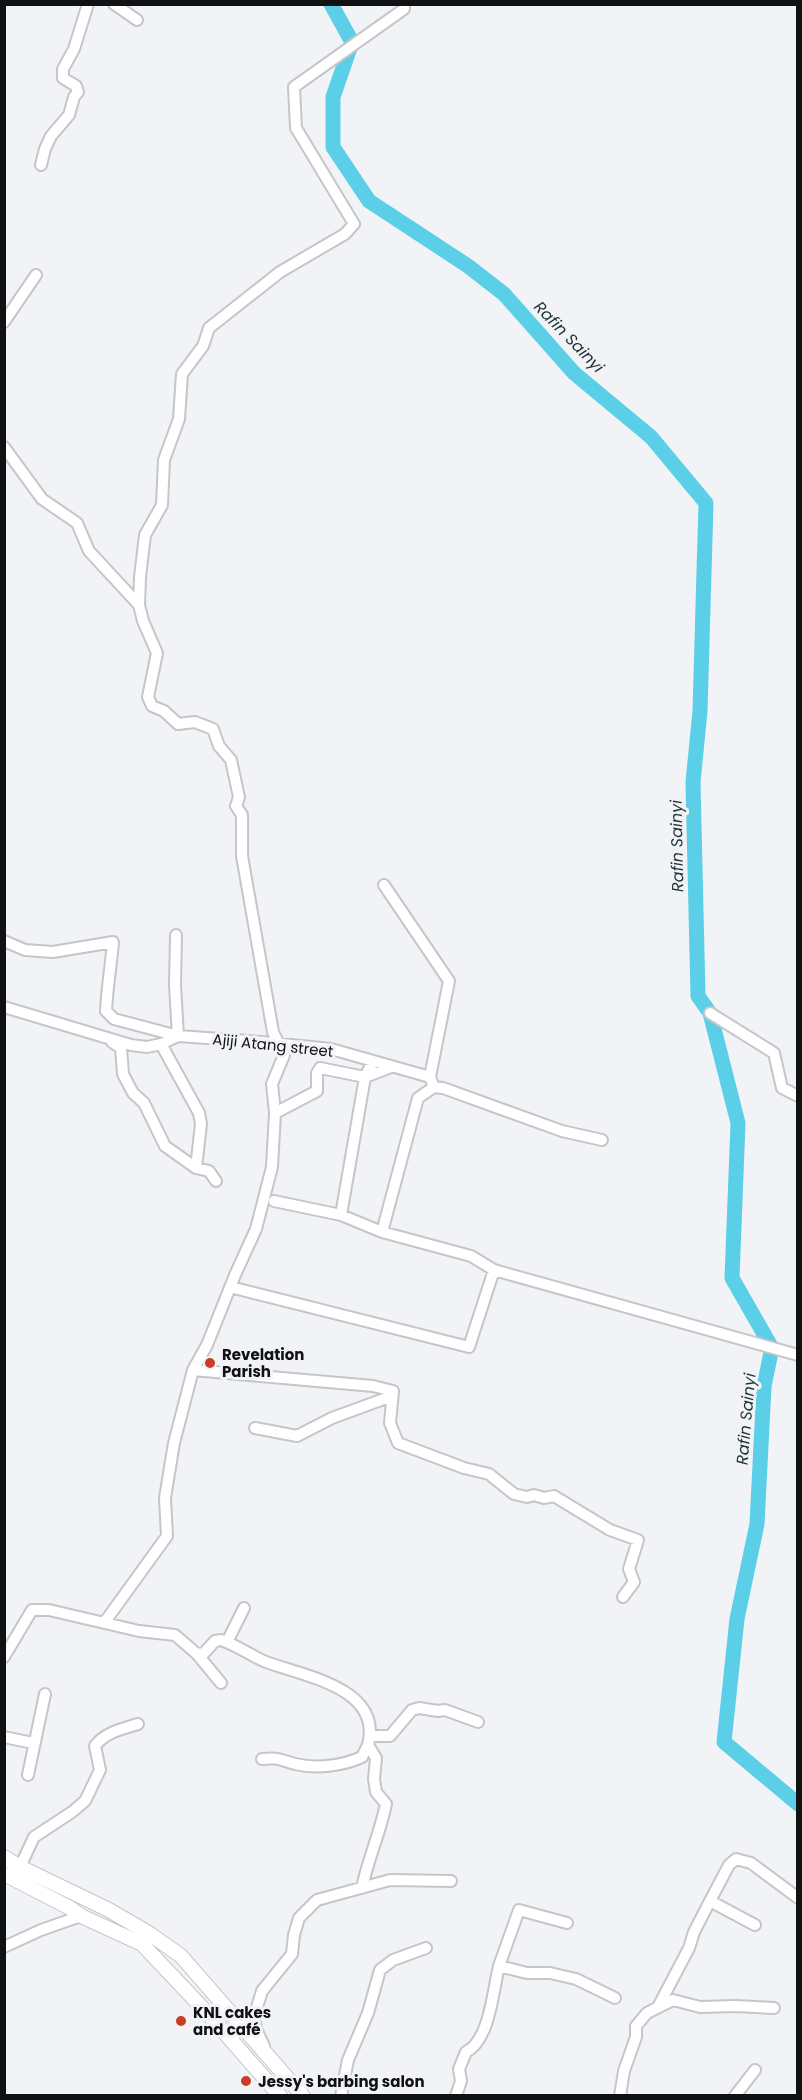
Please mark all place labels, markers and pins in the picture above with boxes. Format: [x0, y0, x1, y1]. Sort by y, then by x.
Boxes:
place label: Revelation Parish [222, 1344, 304, 1382]
marker: Revelation Parish [203, 1356, 217, 1370]
place label: KNL cakes and café [193, 2002, 271, 2040]
marker: KNL cakes and café [174, 2014, 188, 2028]
place label: Jessy's barbing salon [258, 2071, 425, 2092]
marker: Jessy's barbing salon [239, 2074, 253, 2088]

